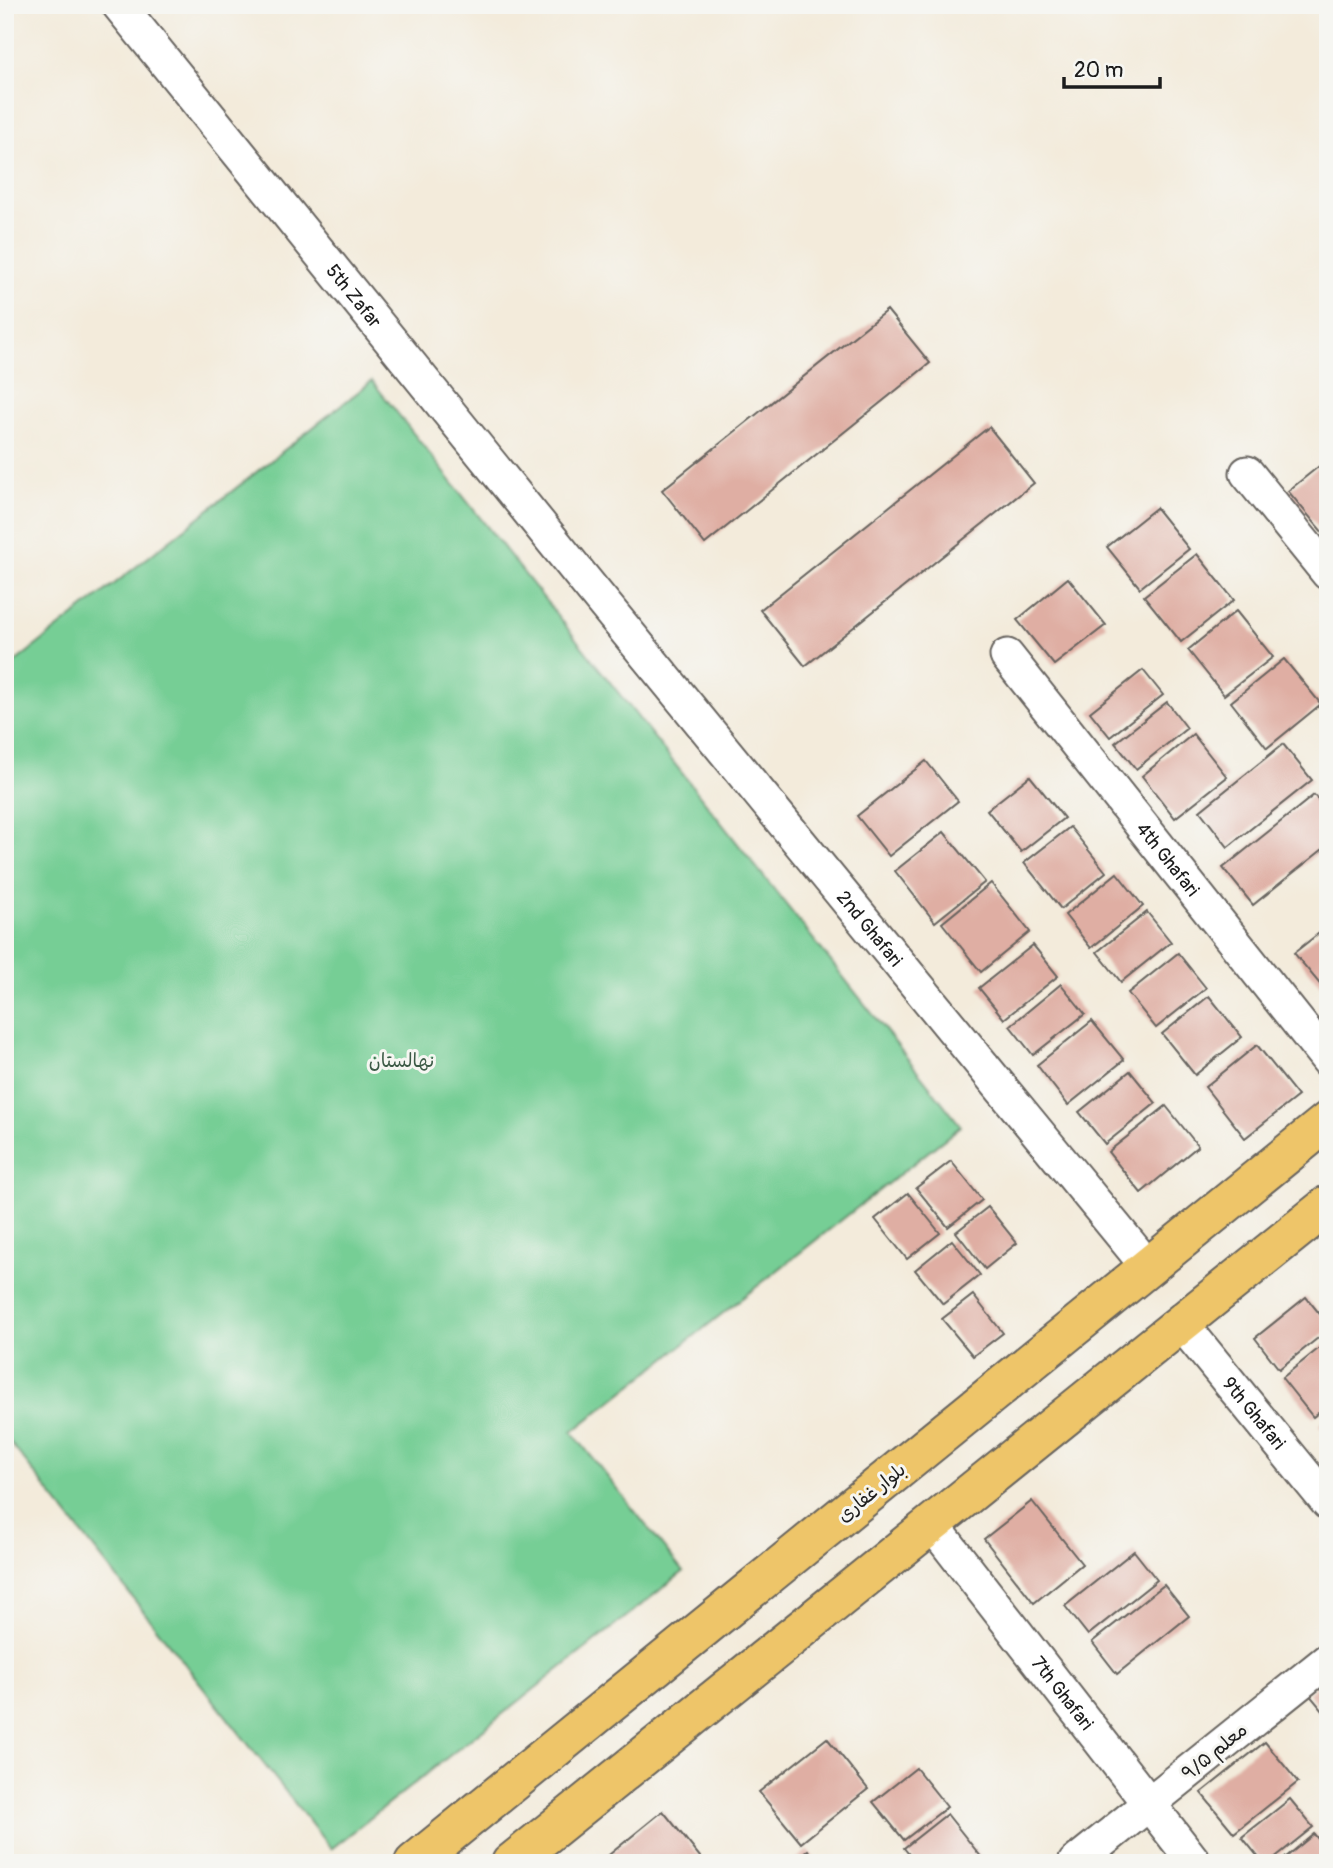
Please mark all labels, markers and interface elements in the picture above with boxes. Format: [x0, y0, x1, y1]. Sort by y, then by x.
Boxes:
scale bar [1064, 46, 1160, 90]
text: 20 m [1074, 57, 1123, 84]
street label: 5th Zafar [320, 259, 387, 333]
street label: 4th Ghafari [1131, 817, 1204, 901]
street label: 2nd Ghafari [831, 886, 907, 972]
park label: نهالستان [369, 1049, 435, 1073]
street label: 9th Ghafari [1217, 1372, 1290, 1455]
street label: بلوار غفاری [832, 1458, 911, 1528]
street label: 7th Ghafari [1026, 1652, 1098, 1735]
street label: معلم ۹/۵ [1177, 1718, 1254, 1787]

